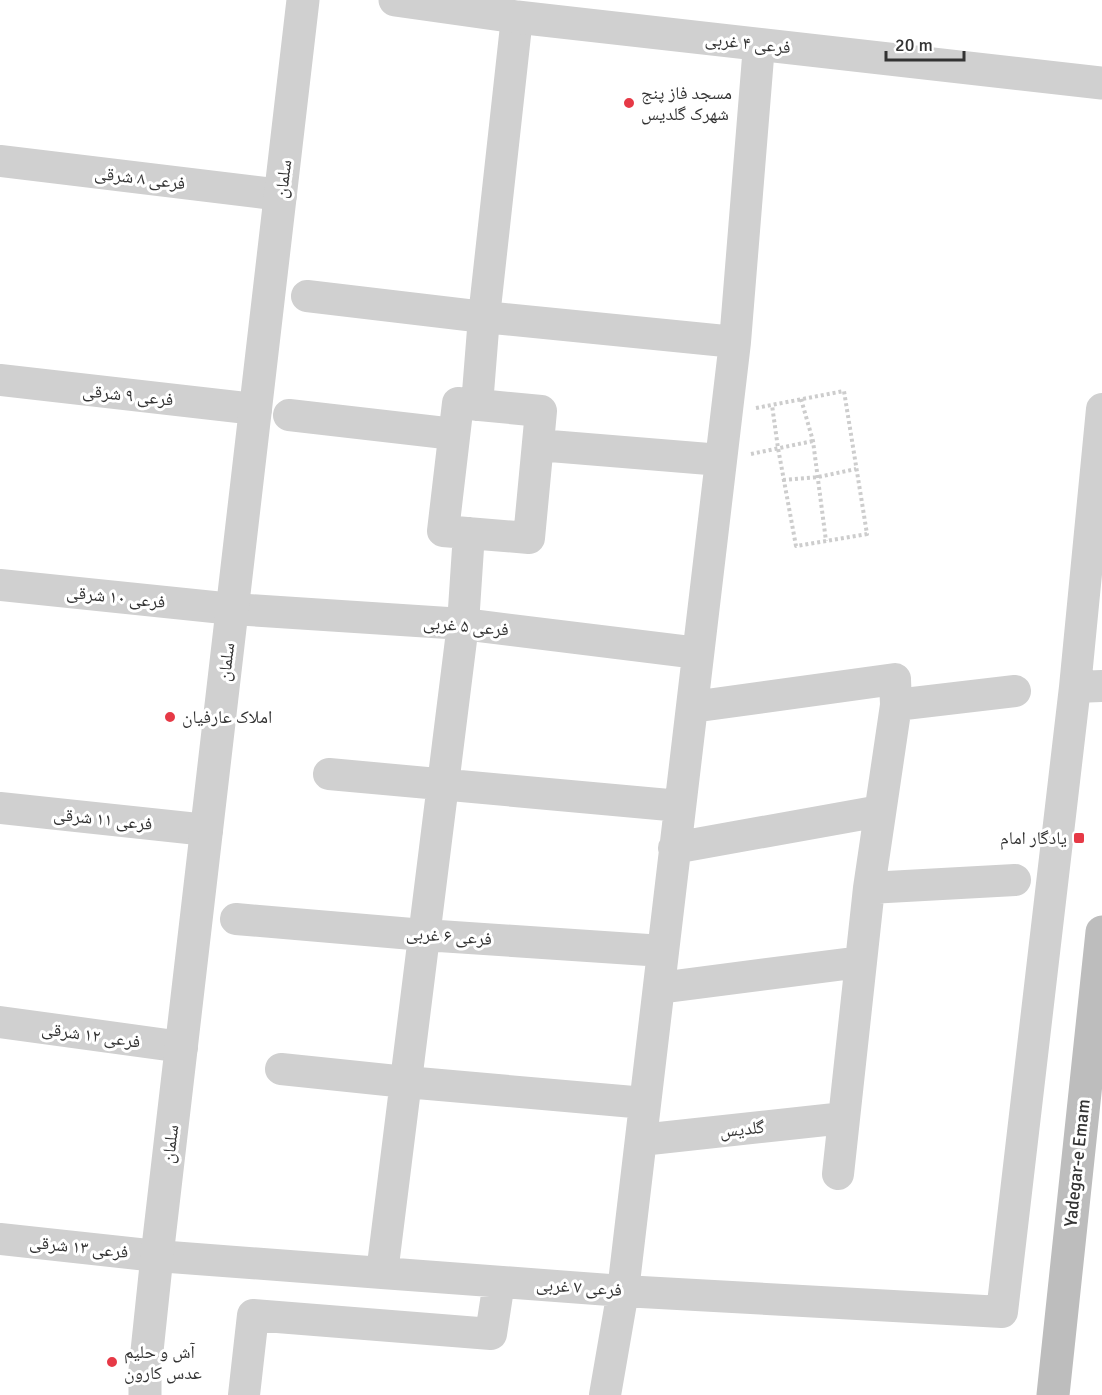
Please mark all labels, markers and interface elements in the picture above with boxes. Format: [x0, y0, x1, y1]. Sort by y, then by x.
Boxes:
scale bar [886, 24, 964, 62]
street label: فرعی ۴ غربی [704, 28, 792, 58]
text: 20 m [895, 34, 933, 56]
place label: مسجد فاز پنج شهرک گلدیس [641, 82, 732, 125]
marker: مسجد فاز پنج شهرک گلدیس [622, 96, 636, 110]
street label: سلمان [270, 158, 296, 200]
street label: فرعی ۸ شرقی [93, 162, 187, 194]
street label: فرعی ۹ شرقی [81, 379, 175, 411]
street label: فرعی ۱۰ شرقی [65, 581, 167, 613]
street label: فرعی ۵ غربی [422, 611, 510, 641]
street label: سلمان [213, 641, 239, 683]
place label: املاک عارفیان [182, 706, 272, 728]
marker: املاک عارفیان [163, 710, 177, 724]
street label: فرعی ۱۱ شرقی [52, 803, 154, 835]
place label: یادگار امام [1000, 827, 1067, 850]
marker: یادگار امام [1072, 831, 1086, 845]
street label: فرعی ۶ غربی [405, 922, 493, 950]
street label: فرعی ۱۲ شرقی [40, 1017, 142, 1053]
street label: Yadegar-e Emam [1059, 1098, 1095, 1228]
street label: گلدیس [719, 1116, 766, 1142]
street label: سلمان [157, 1123, 183, 1165]
street label: فرعی ۱۳ شرقی [28, 1231, 130, 1263]
street label: فرعی ۷ غربی [535, 1273, 623, 1301]
place label: آش و حلیم عدس کارون [124, 1341, 202, 1384]
marker: آش و حلیم عدس کارون [105, 1355, 119, 1369]

